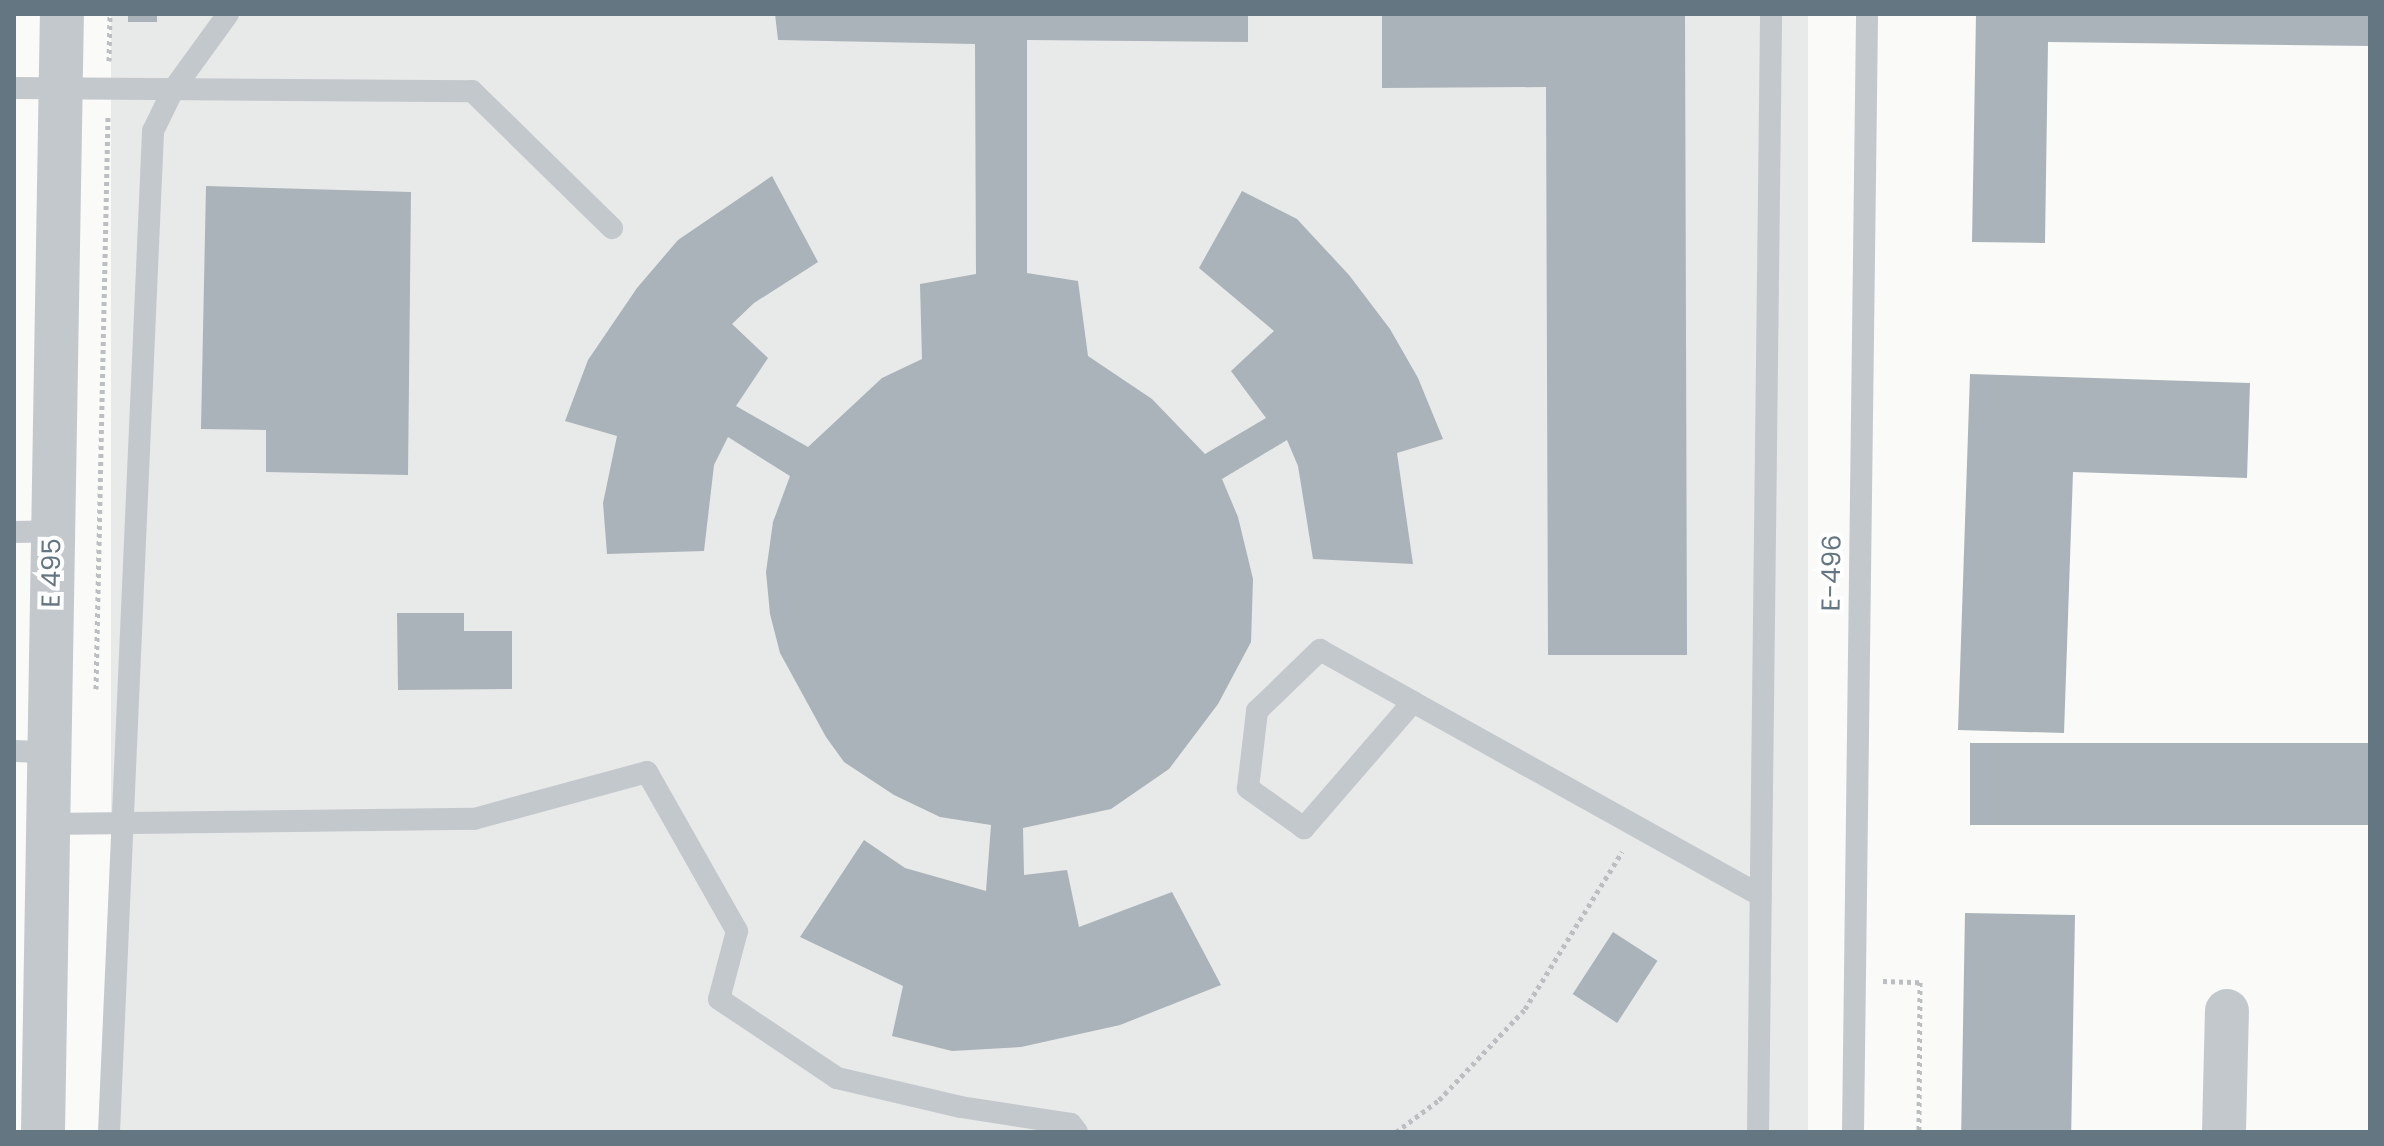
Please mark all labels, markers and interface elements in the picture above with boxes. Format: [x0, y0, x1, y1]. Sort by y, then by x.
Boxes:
street label: E-496 [1816, 534, 1848, 612]
street label: E 495 [36, 538, 68, 608]

